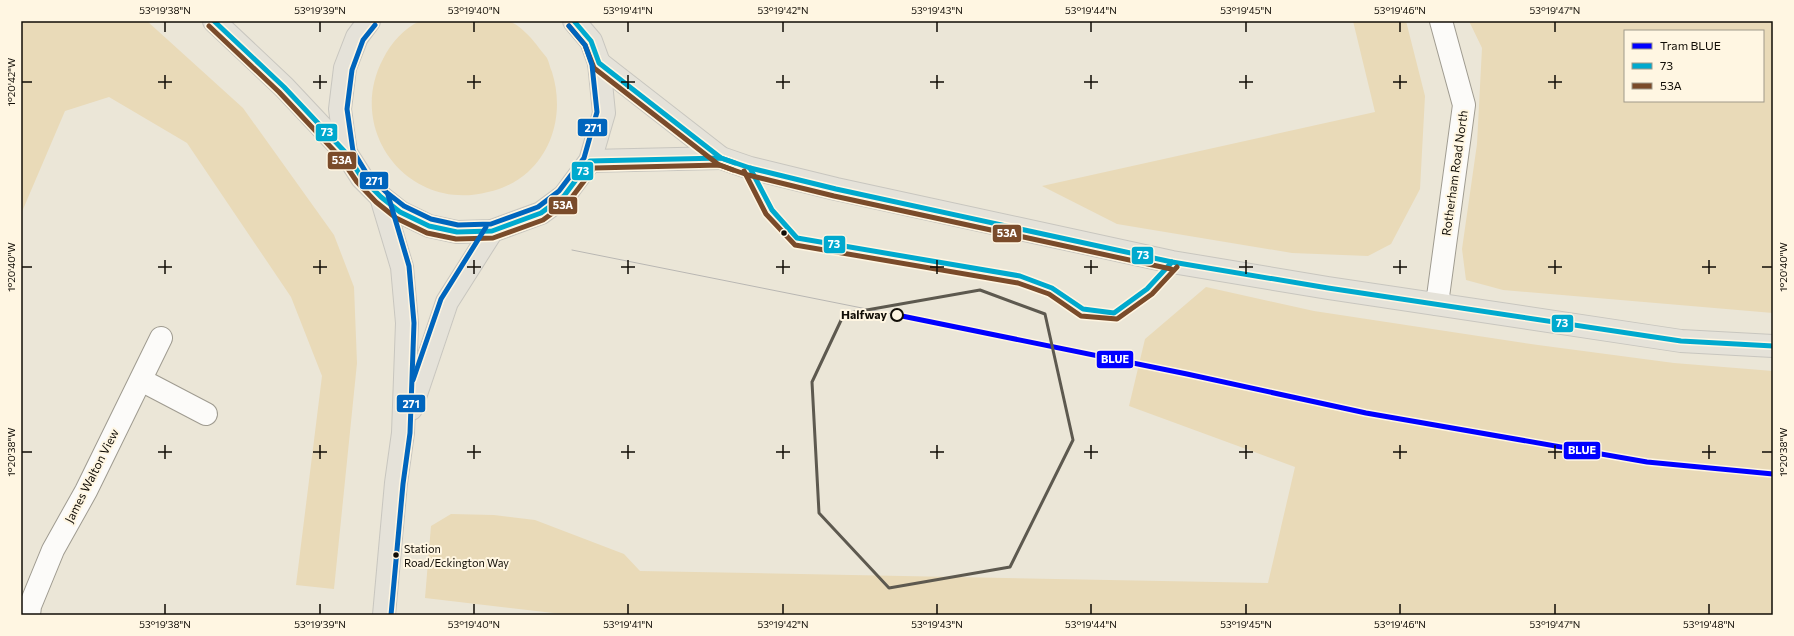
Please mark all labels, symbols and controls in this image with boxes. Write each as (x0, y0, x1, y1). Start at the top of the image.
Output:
text: 53°19'38"N (139, 4, 191, 16)
text: 53°19'39"N (294, 4, 346, 16)
text: 53°19'40"N (448, 4, 500, 16)
text: 53°19'41"N (603, 4, 653, 16)
text: 53°19'42"N (757, 4, 809, 16)
text: 53°19'43"N (911, 4, 963, 16)
text: 53°19'44"N (1065, 4, 1117, 16)
text: 53°19'45"N (1220, 4, 1272, 16)
text: 53°19'46"N (1374, 4, 1426, 16)
text: 53°19'47"N (1530, 4, 1580, 16)
legend (1624, 30, 1764, 102)
text: Tram BLUE (1660, 38, 1721, 52)
text: 1°20'42"W (5, 58, 17, 106)
text: 73 (1660, 58, 1673, 72)
text: 53A (1660, 78, 1682, 92)
street label: Rotherham Road North (1438, 109, 1470, 237)
line badge: 271 (577, 118, 608, 137)
text: 271 (584, 121, 602, 134)
line badge: 73 (315, 123, 338, 142)
text: 73 (321, 125, 333, 138)
line badge: 53A (327, 151, 357, 170)
text: 53A (332, 153, 352, 166)
line badge: 73 (571, 161, 594, 181)
text: 73 (577, 164, 589, 177)
line badge: 271 (359, 171, 389, 190)
text: 271 (365, 174, 383, 187)
line badge: 53A (548, 196, 578, 215)
text: 53A (553, 198, 573, 211)
line badge: 53A (992, 224, 1022, 243)
text: 53A (997, 226, 1017, 239)
unlabelled marker (779, 228, 789, 238)
line badge: 73 (823, 235, 846, 254)
text: 73 (828, 237, 840, 250)
text: 1°20'40"W (5, 242, 17, 292)
text: 1°20'40"W (1777, 242, 1789, 292)
line badge: 73 (1131, 246, 1154, 265)
text: 73 (1137, 248, 1149, 261)
place label: Halfway (841, 307, 887, 321)
marker: Halfway (890, 308, 904, 322)
line badge: 73 (1551, 314, 1574, 333)
text: 73 (1556, 316, 1568, 329)
line badge: BLUE (1096, 350, 1134, 369)
text: BLUE (1101, 352, 1130, 365)
line badge: 271 (396, 394, 426, 413)
text: 271 (402, 397, 420, 410)
street label: James Walton View (61, 426, 122, 525)
text: 1°20'38"W (5, 428, 17, 476)
text: 1°20'38"W (1777, 428, 1789, 476)
line badge: BLUE (1563, 441, 1601, 460)
text: BLUE (1568, 443, 1597, 456)
place label: Station Road/Eckington Way (404, 542, 509, 569)
marker: Station Road/Eckington Way (391, 550, 401, 560)
text: 53°19'38"N (139, 618, 191, 630)
text: 53°19'39"N (294, 618, 346, 630)
text: 53°19'40"N (448, 618, 500, 630)
text: 53°19'41"N (603, 618, 653, 630)
text: 53°19'42"N (757, 618, 809, 630)
text: 53°19'43"N (911, 618, 963, 630)
text: 53°19'44"N (1065, 618, 1117, 630)
text: 53°19'45"N (1220, 618, 1272, 630)
text: 53°19'46"N (1374, 618, 1426, 630)
text: 53°19'47"N (1530, 618, 1580, 630)
text: 53°19'48"N (1683, 618, 1735, 630)

